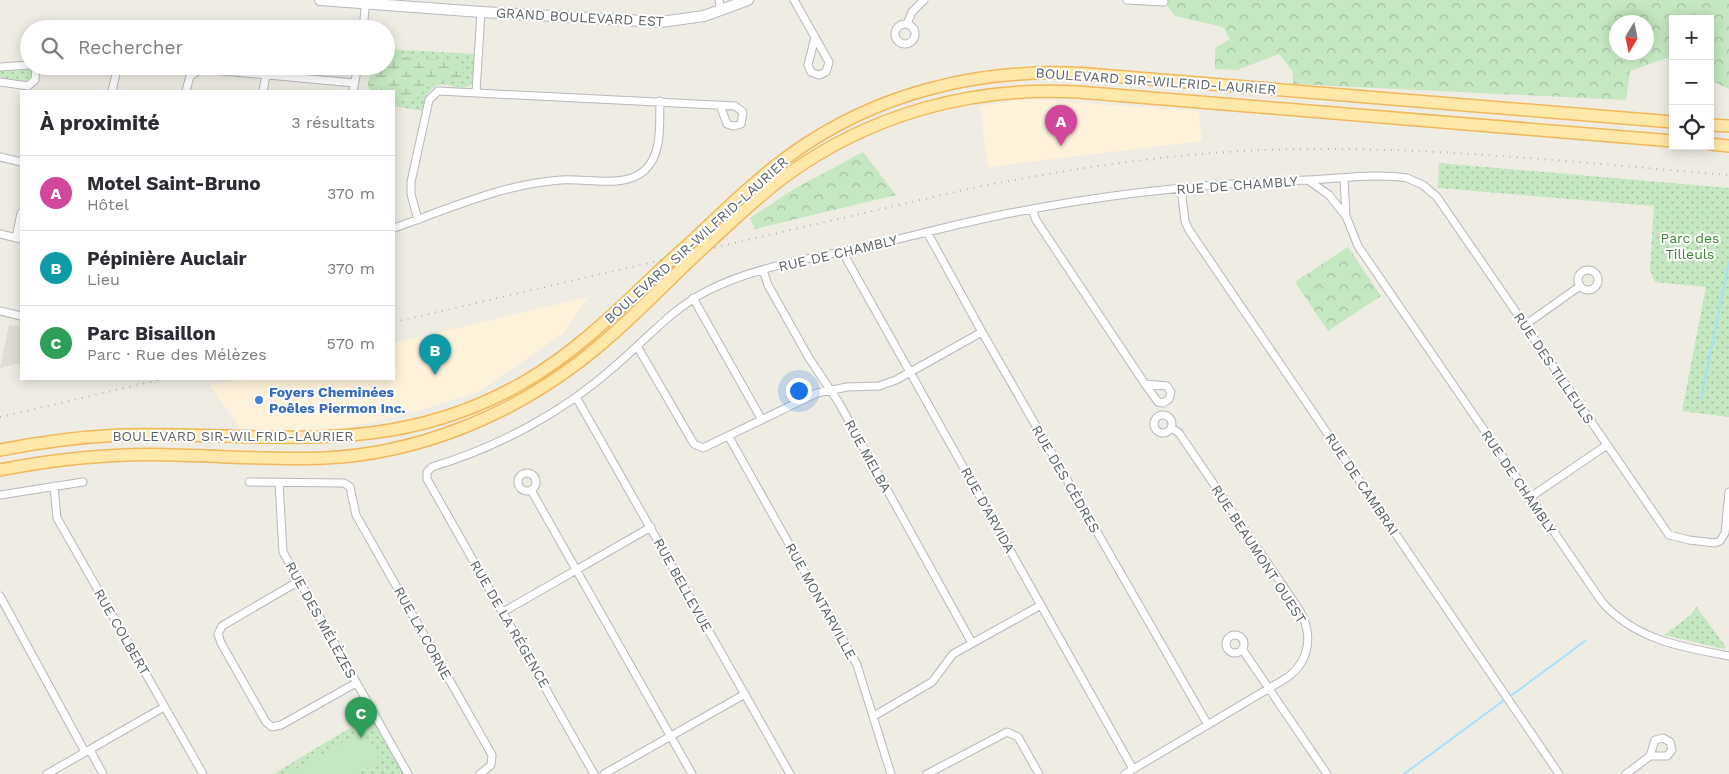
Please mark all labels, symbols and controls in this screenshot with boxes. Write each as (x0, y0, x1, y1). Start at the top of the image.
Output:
street label: GRAND BOULEVARD EST (496, 5, 665, 29)
north arrow (1609, 15, 1654, 60)
map controls (1669, 15, 1714, 150)
button: + (1669, 15, 1714, 60)
search box (20, 20, 395, 75)
icon: search (38, 34, 66, 62)
text: Rechercher (78, 36, 183, 59)
button: − (1669, 60, 1714, 105)
street label: BOULEVARD SIR-WILFRID-LAURIER (1035, 65, 1277, 97)
pin: A (1045, 105, 1077, 146)
button: locate (1669, 105, 1714, 150)
text: À proximité (40, 110, 160, 135)
text: 3 résultats (291, 113, 375, 132)
street label: BOULEVARD SIR-WILFRID-LAURIER (601, 153, 791, 327)
text: Motel Saint-Bruno (87, 172, 261, 195)
street label: RUE DE CHAMBLY (1176, 173, 1298, 197)
text: A (51, 184, 61, 203)
text: 370 m (327, 184, 375, 203)
text: Hôtel (87, 195, 129, 214)
park label: Parc des Tilleuls (1661, 230, 1719, 262)
street label: RUE DE CHAMBLY (777, 232, 899, 274)
text: Pépinière Auclair (87, 247, 247, 270)
text: B (51, 259, 61, 278)
text: 370 m (327, 259, 375, 278)
text: Lieu (87, 270, 120, 289)
street label: RUE DES TILLEULS (1511, 309, 1597, 427)
text: Parc Bisaillon (87, 322, 216, 345)
text: C (51, 334, 61, 353)
text: 570 m (326, 334, 375, 353)
pin: B (419, 334, 451, 375)
text: Parc · Rue des Mélèzes (87, 345, 267, 364)
your location (786, 378, 812, 404)
place label: Foyers Cheminées Poêles Piermon Inc. (269, 384, 406, 416)
marker: Foyers Cheminées Poêles Piermon Inc. (253, 394, 265, 406)
street label: RUE MELBA (842, 417, 894, 495)
street label: RUE DES CÈDRES (1029, 422, 1103, 536)
street label: RUE DE CHAMBLY (1478, 427, 1560, 537)
street label: BOULEVARD SIR-WILFRID-LAURIER (112, 428, 354, 444)
street label: RUE DE CAMBRAI (1322, 430, 1402, 538)
street label: RUE D'ARVIDA (958, 464, 1018, 556)
street label: RUE BEAUMONT OUEST (1208, 482, 1310, 627)
street label: RUE BELLEVUE (651, 535, 715, 635)
street label: RUE MONTARVILLE (782, 540, 860, 662)
street label: RUE DE LA RÉGENCE (467, 557, 553, 691)
street label: RUE DES MÉLÈZES (282, 559, 360, 681)
street label: RUE LA CORNE (391, 584, 455, 682)
street label: RUE COLBERT (91, 586, 153, 678)
pin: C (345, 697, 377, 738)

